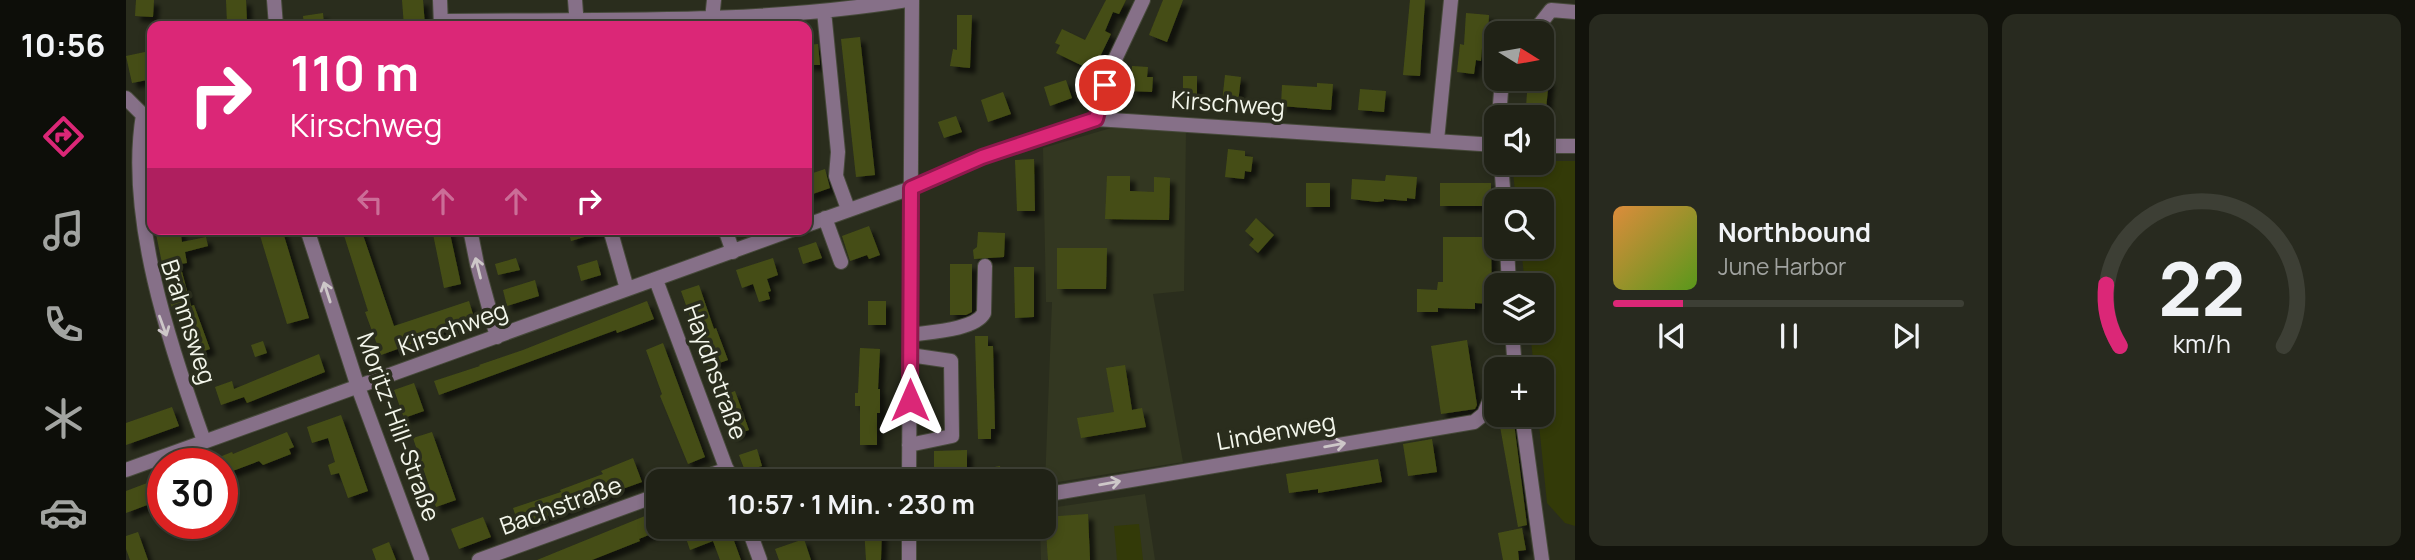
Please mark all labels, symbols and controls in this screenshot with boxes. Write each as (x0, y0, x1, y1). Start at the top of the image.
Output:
north arrow (1484, 21, 1554, 91)
map controls (1484, 21, 1554, 427)
text: 10:56 (21, 23, 105, 67)
text: 110 m (290, 39, 419, 106)
icon: right (175, 49, 266, 140)
pin (1075, 55, 1135, 115)
icon: arrive (1086, 66, 1124, 104)
street label: Kirschweg (1170, 82, 1286, 123)
text: Kirschweg (290, 103, 442, 147)
button: sound (1484, 105, 1554, 175)
icon: directions (39, 112, 88, 161)
icon: left (351, 182, 389, 220)
icon: ahead (424, 182, 462, 220)
icon: ahead (497, 182, 535, 220)
icon: right (570, 182, 608, 220)
button: search (1484, 189, 1554, 259)
icon: music (39, 206, 88, 255)
text: Northbound (1718, 214, 1871, 250)
text: 22 (2158, 238, 2245, 338)
text: June Harbor (1718, 250, 1846, 282)
street label: Brahmsweg (154, 255, 225, 388)
one-way arrow (471, 258, 484, 280)
button: layers (1484, 273, 1554, 343)
one-way arrow (320, 282, 332, 304)
street label: Kirschweg (393, 293, 512, 363)
street label: Haydnstraße (677, 299, 756, 444)
icon: phone (39, 300, 88, 349)
one-way arrow (158, 314, 170, 336)
icon: previous (1653, 317, 1691, 355)
icon: pause (1770, 317, 1808, 355)
icon: next (1887, 317, 1925, 355)
text: km/h (2172, 326, 2231, 361)
street label: Moritz-Hill-Straße (350, 328, 449, 525)
button: + (1484, 357, 1554, 427)
position arrow (873, 363, 947, 437)
icon: climate (39, 394, 88, 443)
street label: Lindenweg (1214, 404, 1338, 457)
one-way arrow (1323, 438, 1346, 451)
speed limit sign: 30 (147, 448, 238, 539)
street label: Bachstraße (495, 467, 626, 542)
one-way arrow (1098, 476, 1121, 489)
text: 10:57 · 1 Min. · 230 m (727, 486, 975, 522)
icon: car (39, 488, 88, 537)

